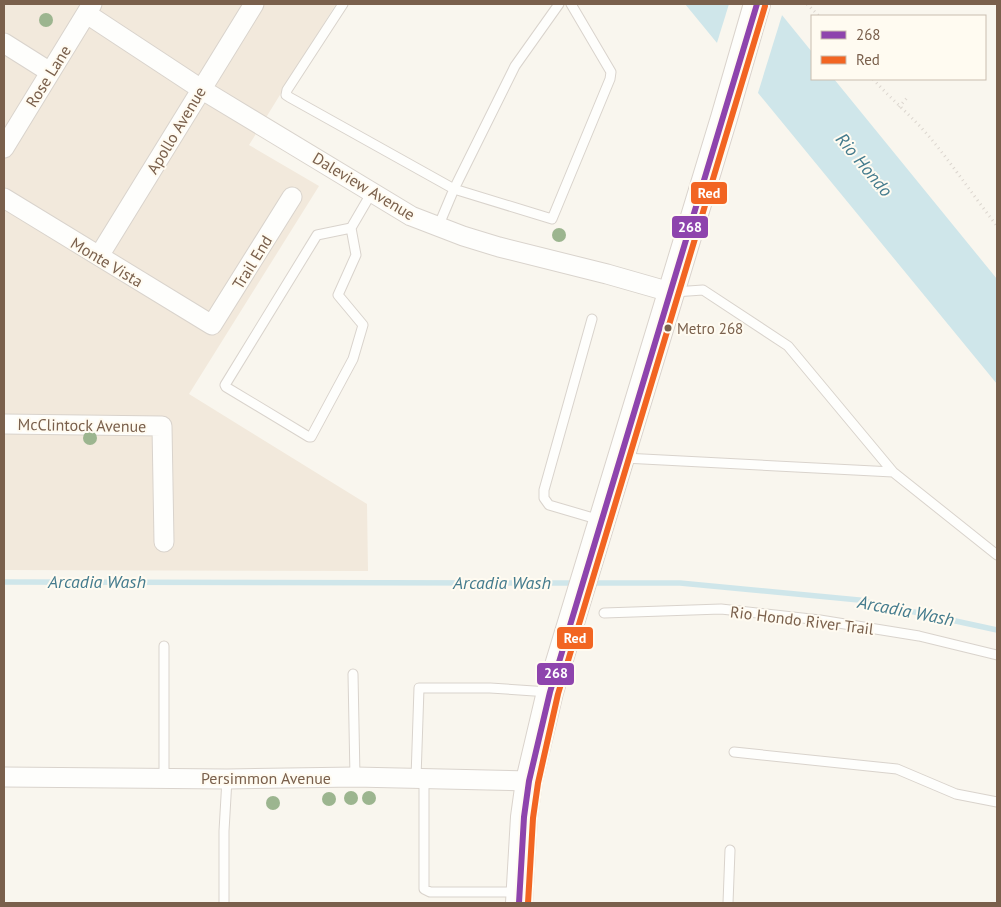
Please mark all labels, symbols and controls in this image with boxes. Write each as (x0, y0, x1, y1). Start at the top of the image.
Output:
legend (811, 15, 986, 80)
text: 268 (856, 25, 881, 44)
street label: Rose Lane (21, 41, 75, 111)
text: Red (856, 50, 880, 69)
street label: Apollo Avenue (142, 83, 210, 177)
water label: Rio Hondo (831, 128, 898, 201)
street label: Daleview Avenue (309, 148, 419, 224)
line badge: Red (690, 181, 728, 205)
text: Red (698, 184, 720, 202)
line badge: 268 (671, 215, 709, 239)
text: 268 (678, 218, 702, 236)
street label: Trail End (228, 231, 276, 293)
street label: Monte Vista (67, 233, 147, 291)
place label: Metro 268 (677, 319, 743, 338)
marker: Metro 268 (663, 323, 673, 333)
street label: McClintock Avenue (17, 414, 147, 436)
water label: Arcadia Wash (47, 570, 146, 593)
water label: Arcadia Wash (452, 571, 551, 594)
water label: Arcadia Wash (855, 590, 956, 631)
street label: Rio Hondo River Trail (729, 601, 875, 639)
line badge: Red (556, 626, 594, 650)
text: Red (564, 629, 586, 647)
line badge: 268 (536, 662, 575, 686)
text: 268 (544, 664, 568, 682)
street label: Persimmon Avenue (201, 768, 331, 788)

